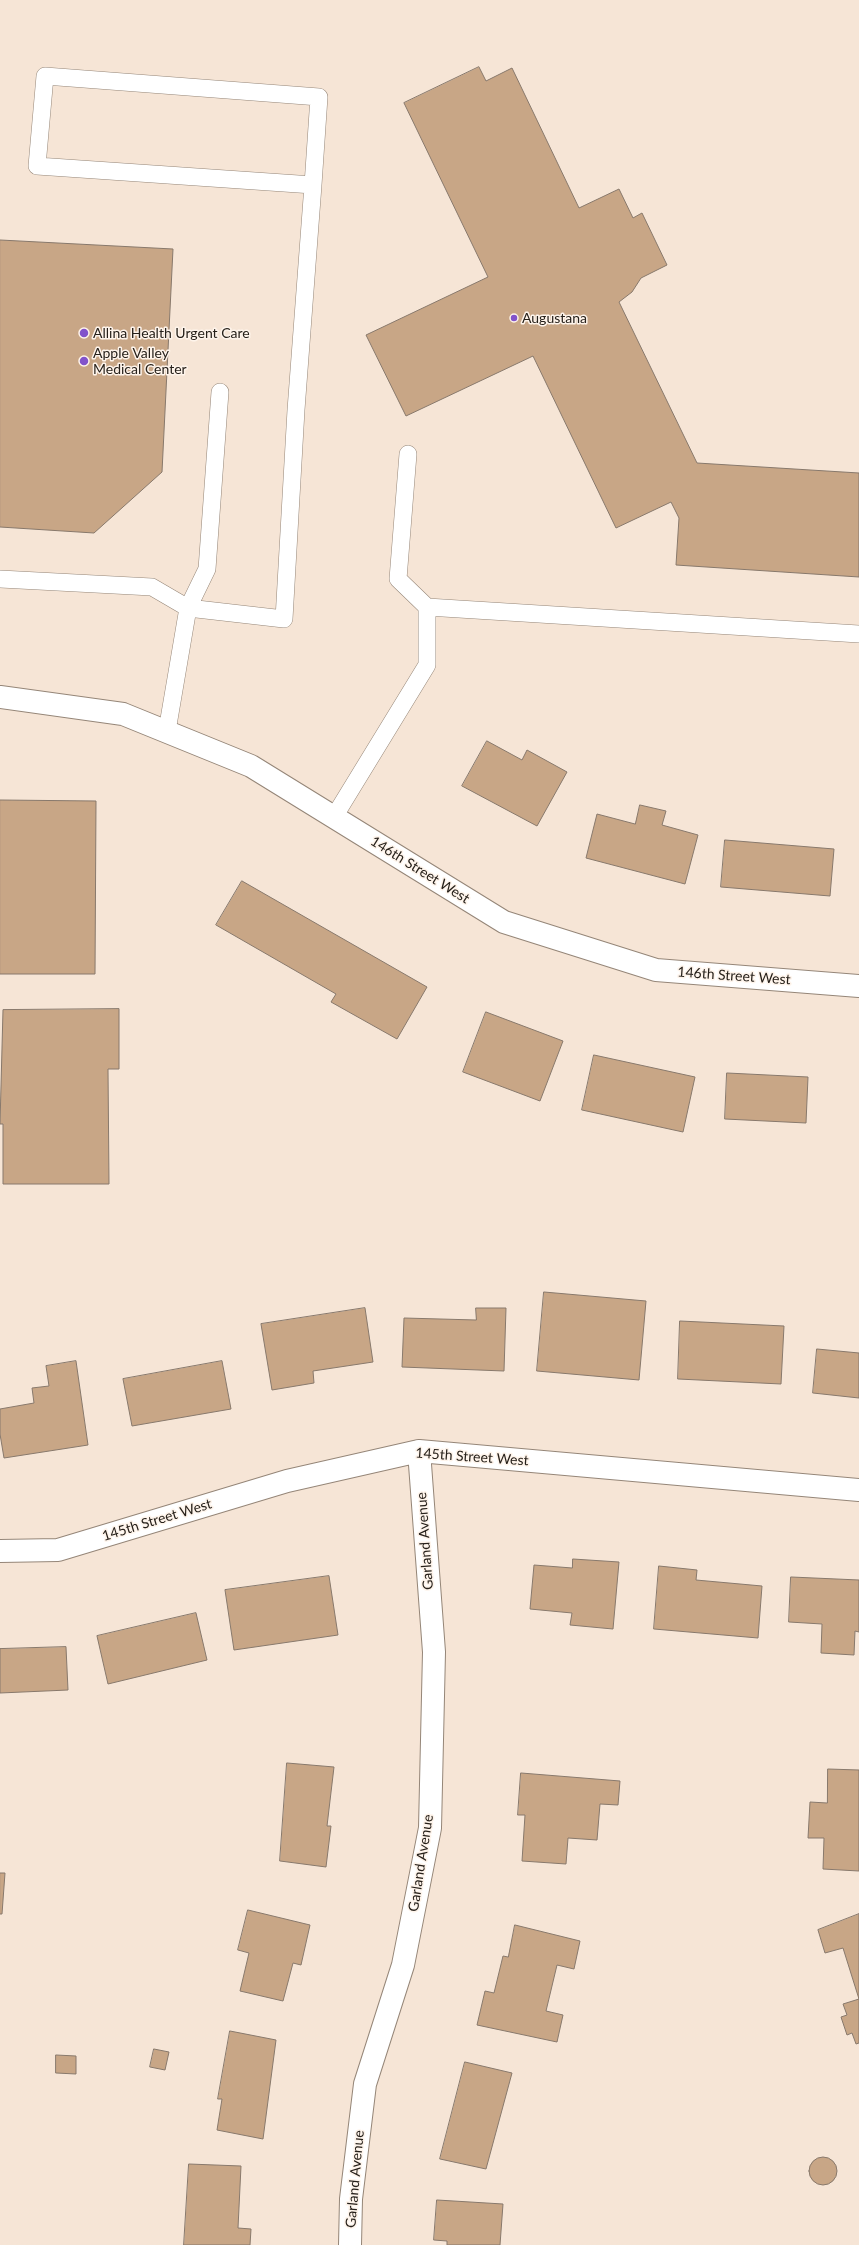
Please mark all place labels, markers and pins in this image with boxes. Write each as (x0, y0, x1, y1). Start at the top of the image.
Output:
place label: Augustana (522, 310, 587, 326)
marker: Augustana (509, 313, 519, 323)
place label: Allina Health Urgent Care (93, 325, 250, 341)
marker: Allina Health Urgent Care (78, 327, 90, 339)
place label: Apple Valley Medical Center (93, 345, 187, 378)
marker: Apple Valley Medical Center (78, 355, 90, 367)

